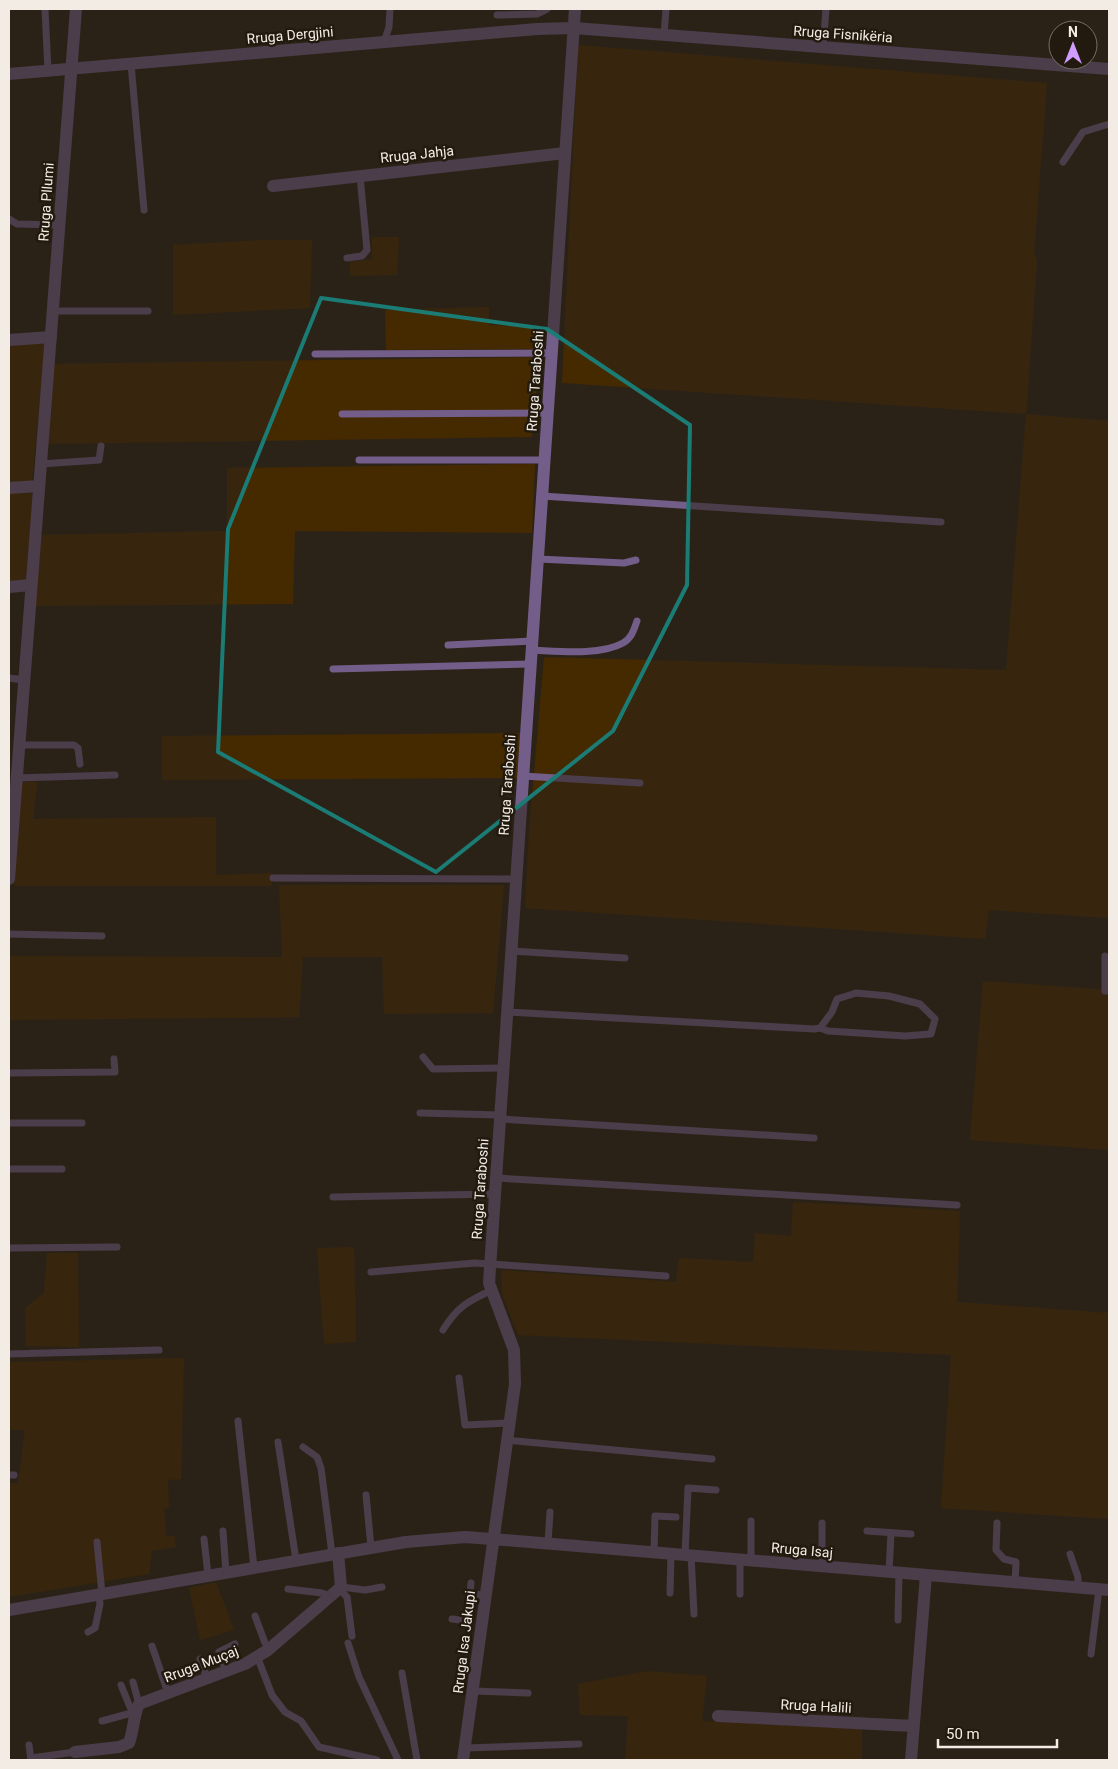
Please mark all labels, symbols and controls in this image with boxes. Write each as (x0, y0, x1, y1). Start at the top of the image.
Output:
north arrow (1048, 20, 1098, 70)
street label: Rruga Dergjini (246, 23, 334, 47)
street label: Rruga Fisnikëria (793, 23, 893, 45)
text: N (1068, 24, 1078, 40)
street label: Rruga Jahja (379, 142, 455, 166)
street label: Rruga Pllumi (35, 162, 57, 242)
street label: Rruga Taraboshi (523, 330, 547, 432)
street label: Rruga Taraboshi (495, 734, 519, 836)
street label: Rruga Taraboshi (468, 1138, 492, 1240)
street label: Rruga Isaj (770, 1539, 834, 1561)
street label: Rruga Isa Jakupi (450, 1590, 478, 1694)
street label: Rruga Muçaj (162, 1643, 240, 1685)
street label: Rruga Halili (780, 1696, 852, 1716)
scale bar (938, 1716, 1057, 1748)
text: 50 m (946, 1725, 980, 1743)

